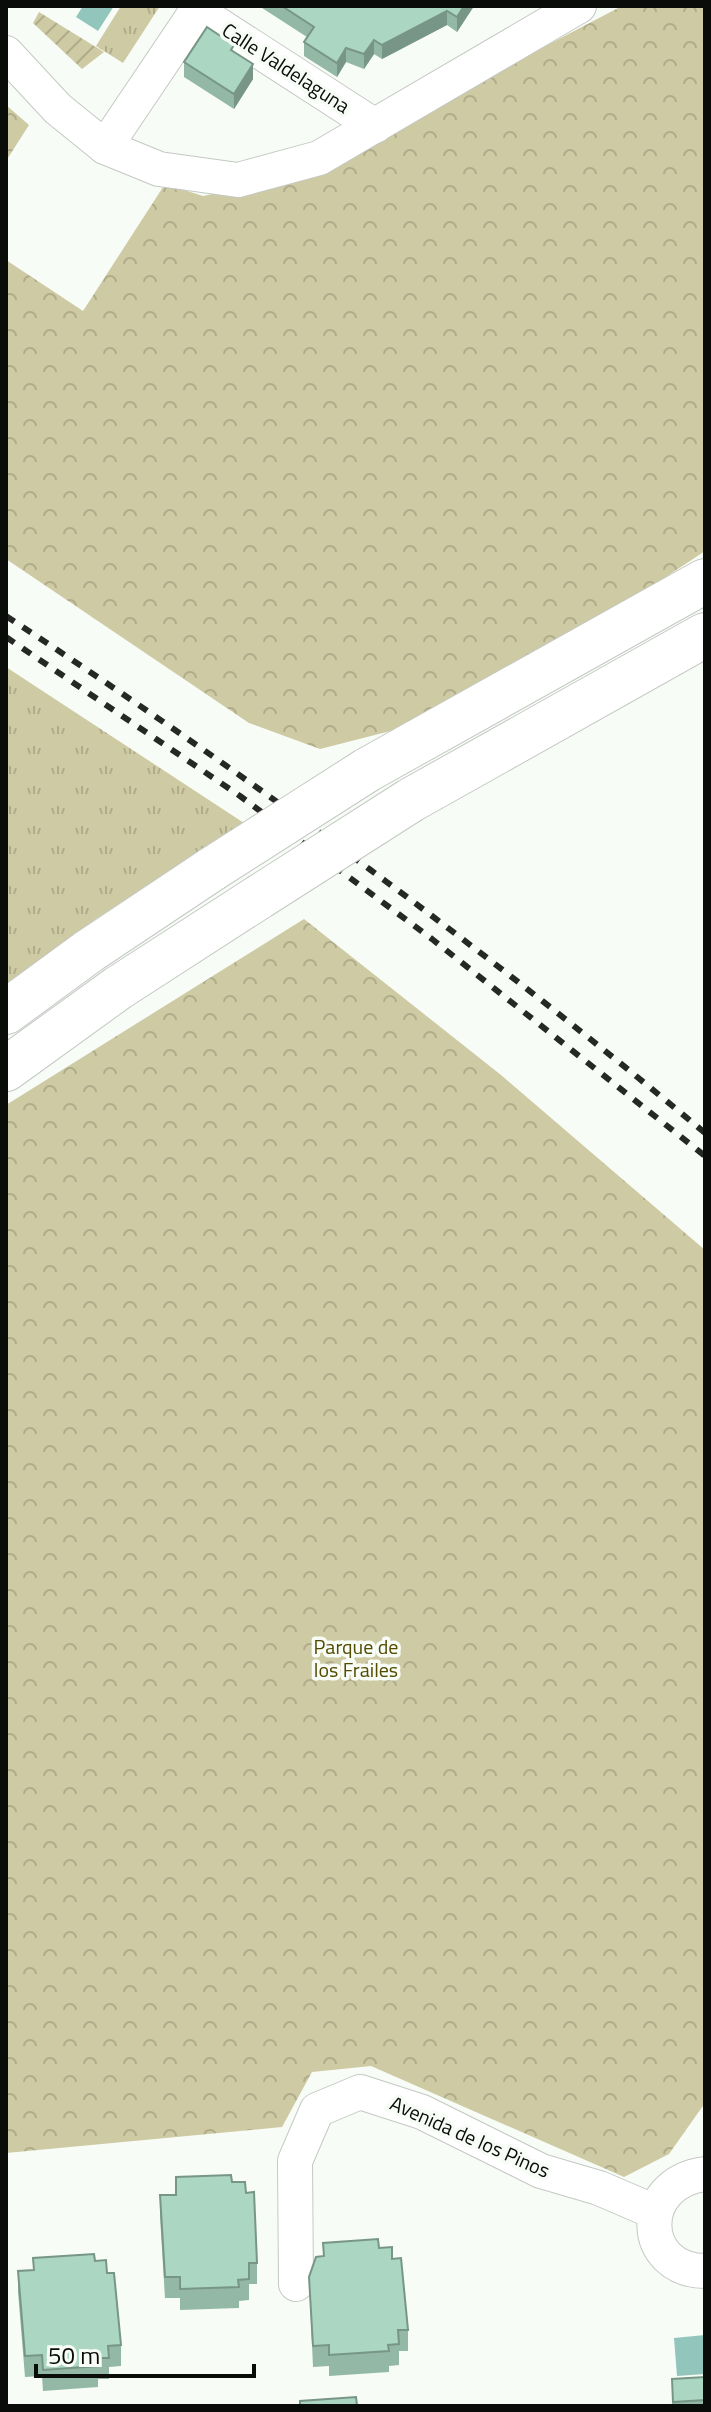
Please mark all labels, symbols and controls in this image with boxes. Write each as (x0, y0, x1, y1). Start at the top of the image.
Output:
street label: Calle Valdelaguna (216, 14, 357, 121)
park label: Parque de los Frailes (314, 1631, 398, 1685)
street label: Avenida de los Pinos (385, 2087, 555, 2186)
scale bar (36, 2328, 254, 2378)
text: 50 m (48, 2337, 100, 2373)

